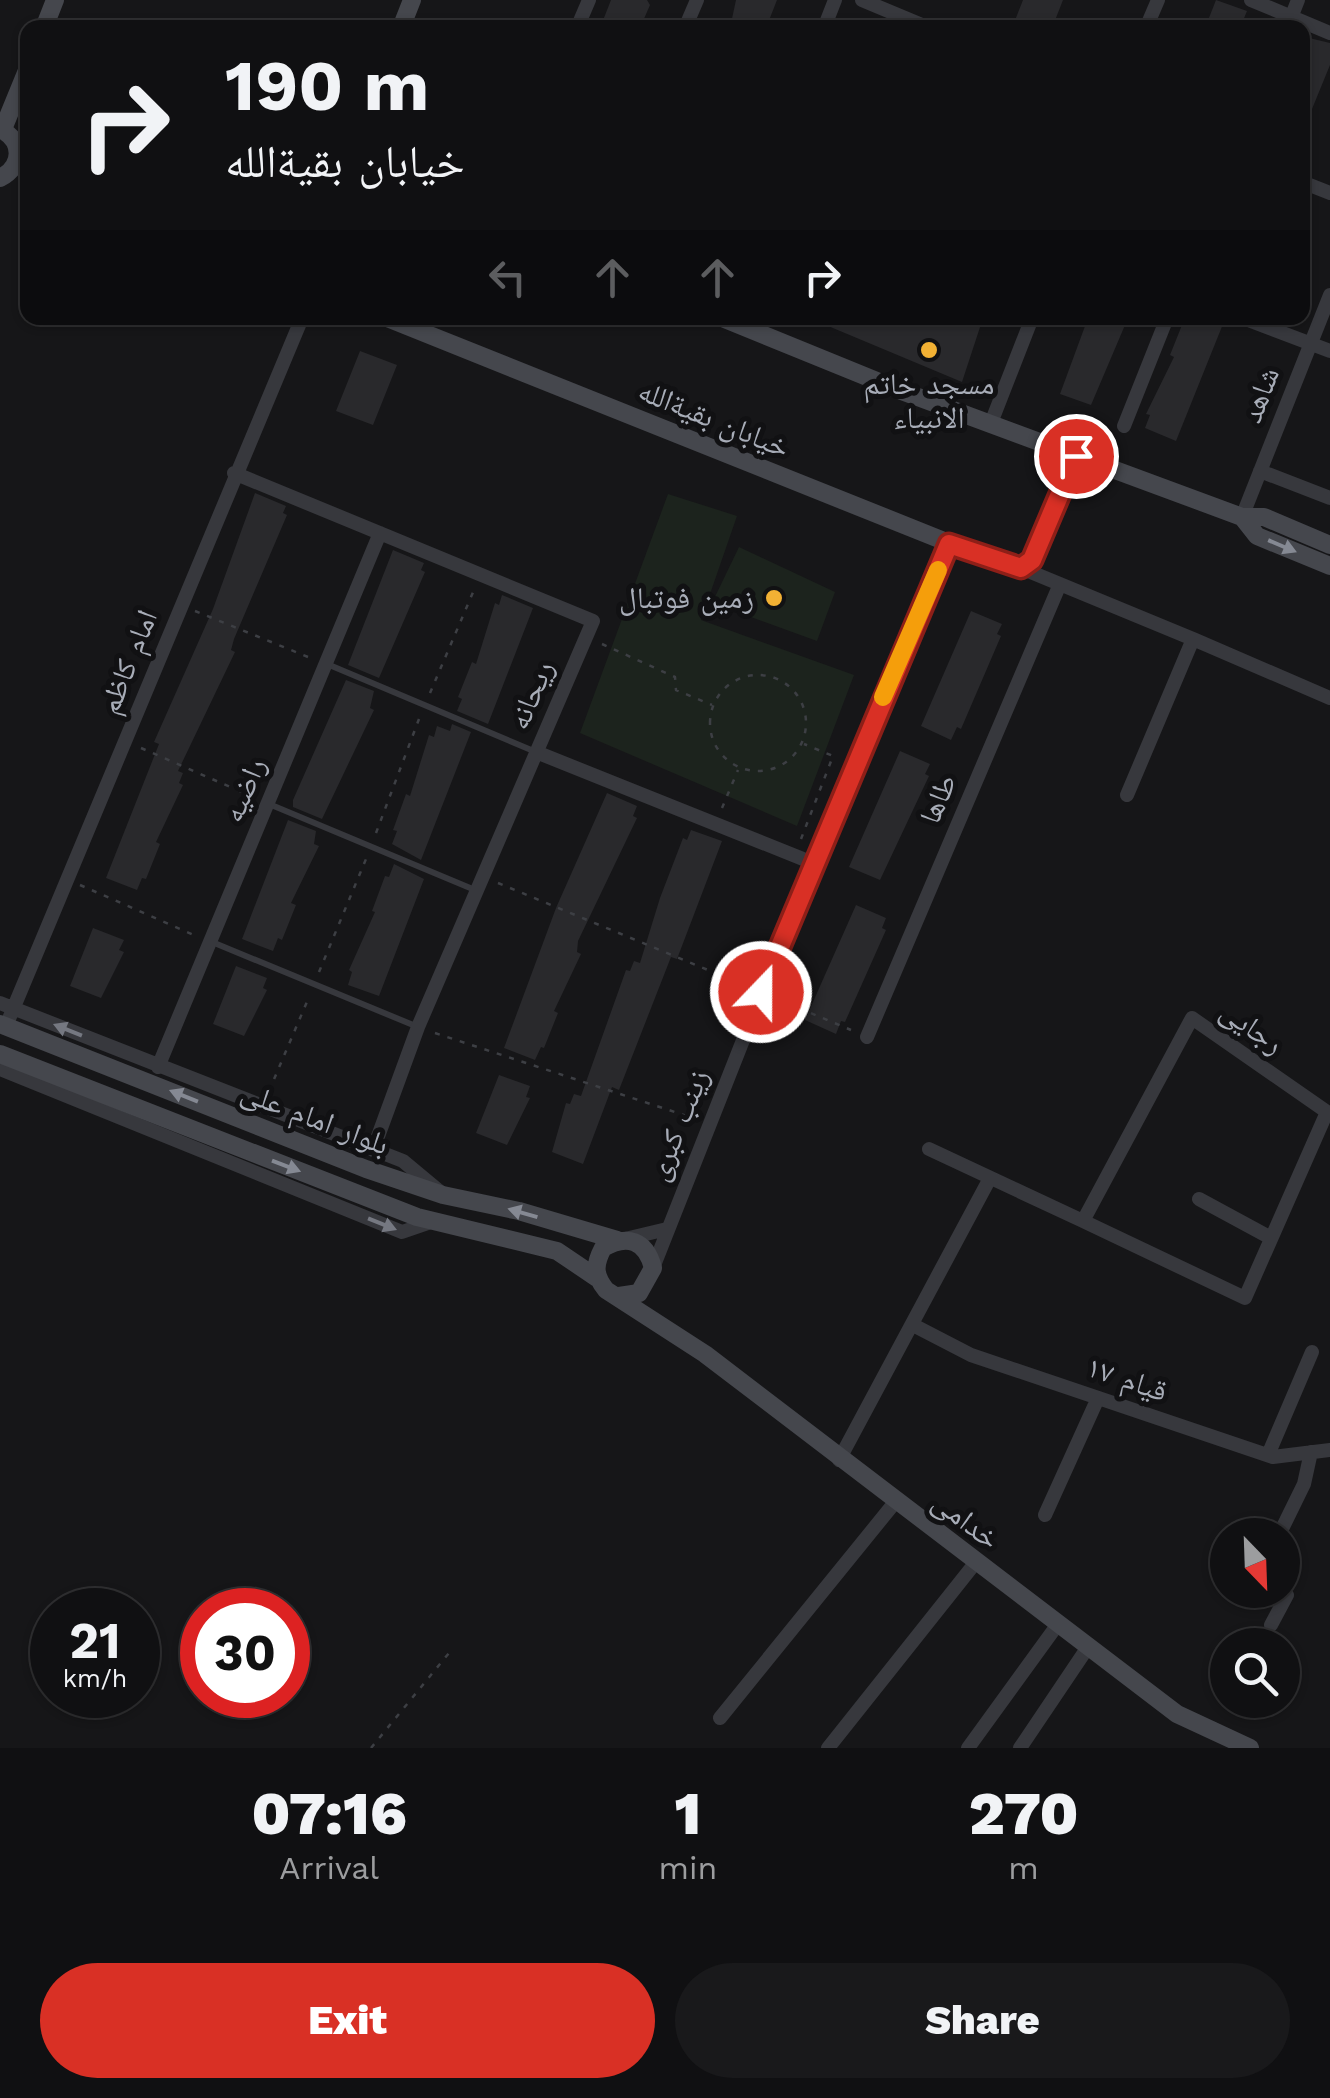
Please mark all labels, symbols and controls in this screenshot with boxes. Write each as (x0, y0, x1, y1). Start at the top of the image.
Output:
text: 190 m (225, 45, 429, 127)
icon: right (60, 60, 190, 190)
text: خیابان بقیةالله (225, 135, 465, 188)
icon: left (480, 250, 535, 305)
icon: ahead (585, 250, 640, 305)
icon: ahead (690, 250, 745, 305)
icon: right (795, 250, 850, 305)
marker: مسجد خاتم الانبیاء (918, 339, 940, 361)
street label: شاهد (1233, 362, 1286, 428)
place label: مسجد خاتم الانبیاء (864, 366, 994, 435)
street label: خیابان بقیةالله (633, 372, 795, 466)
pin (1034, 414, 1119, 499)
icon: arrive (1049, 429, 1104, 484)
one-way arrow (1267, 539, 1297, 555)
place label: زمین فوتبال (619, 580, 754, 616)
marker: زمین فوتبال (763, 587, 785, 609)
street label: امام کاظم (91, 605, 167, 720)
street label: ریحانه (501, 655, 561, 734)
street label: راضیه (214, 752, 273, 827)
street label: طاها (912, 769, 963, 829)
position arrow (709, 940, 813, 1044)
street label: رجایی (1213, 992, 1291, 1062)
one-way arrow (52, 1022, 82, 1038)
street label: زینب کبری (639, 1064, 717, 1186)
street label: بلوار امام علی (236, 1073, 394, 1164)
one-way arrow (168, 1087, 198, 1103)
one-way arrow (272, 1158, 302, 1174)
one-way arrow (507, 1205, 538, 1220)
one-way arrow (368, 1217, 398, 1233)
street label: قیام ۱۷ (1082, 1348, 1172, 1410)
street label: خدامی (925, 1483, 1007, 1557)
north arrow (1210, 1518, 1300, 1608)
map controls (1210, 1518, 1300, 1718)
speed limit sign: 30 (180, 1588, 310, 1718)
text: 21 (69, 1611, 121, 1670)
button: search (1210, 1628, 1300, 1718)
text: km/h (63, 1664, 127, 1693)
text: 07:16 (251, 1778, 407, 1849)
text: 1 (674, 1778, 701, 1849)
text: 270 (969, 1778, 1079, 1849)
text: Arrival (279, 1849, 379, 1887)
text: min (658, 1849, 717, 1887)
text: m (1008, 1849, 1039, 1887)
button: Exit (40, 1963, 655, 2078)
button: Share (675, 1963, 1290, 2078)

